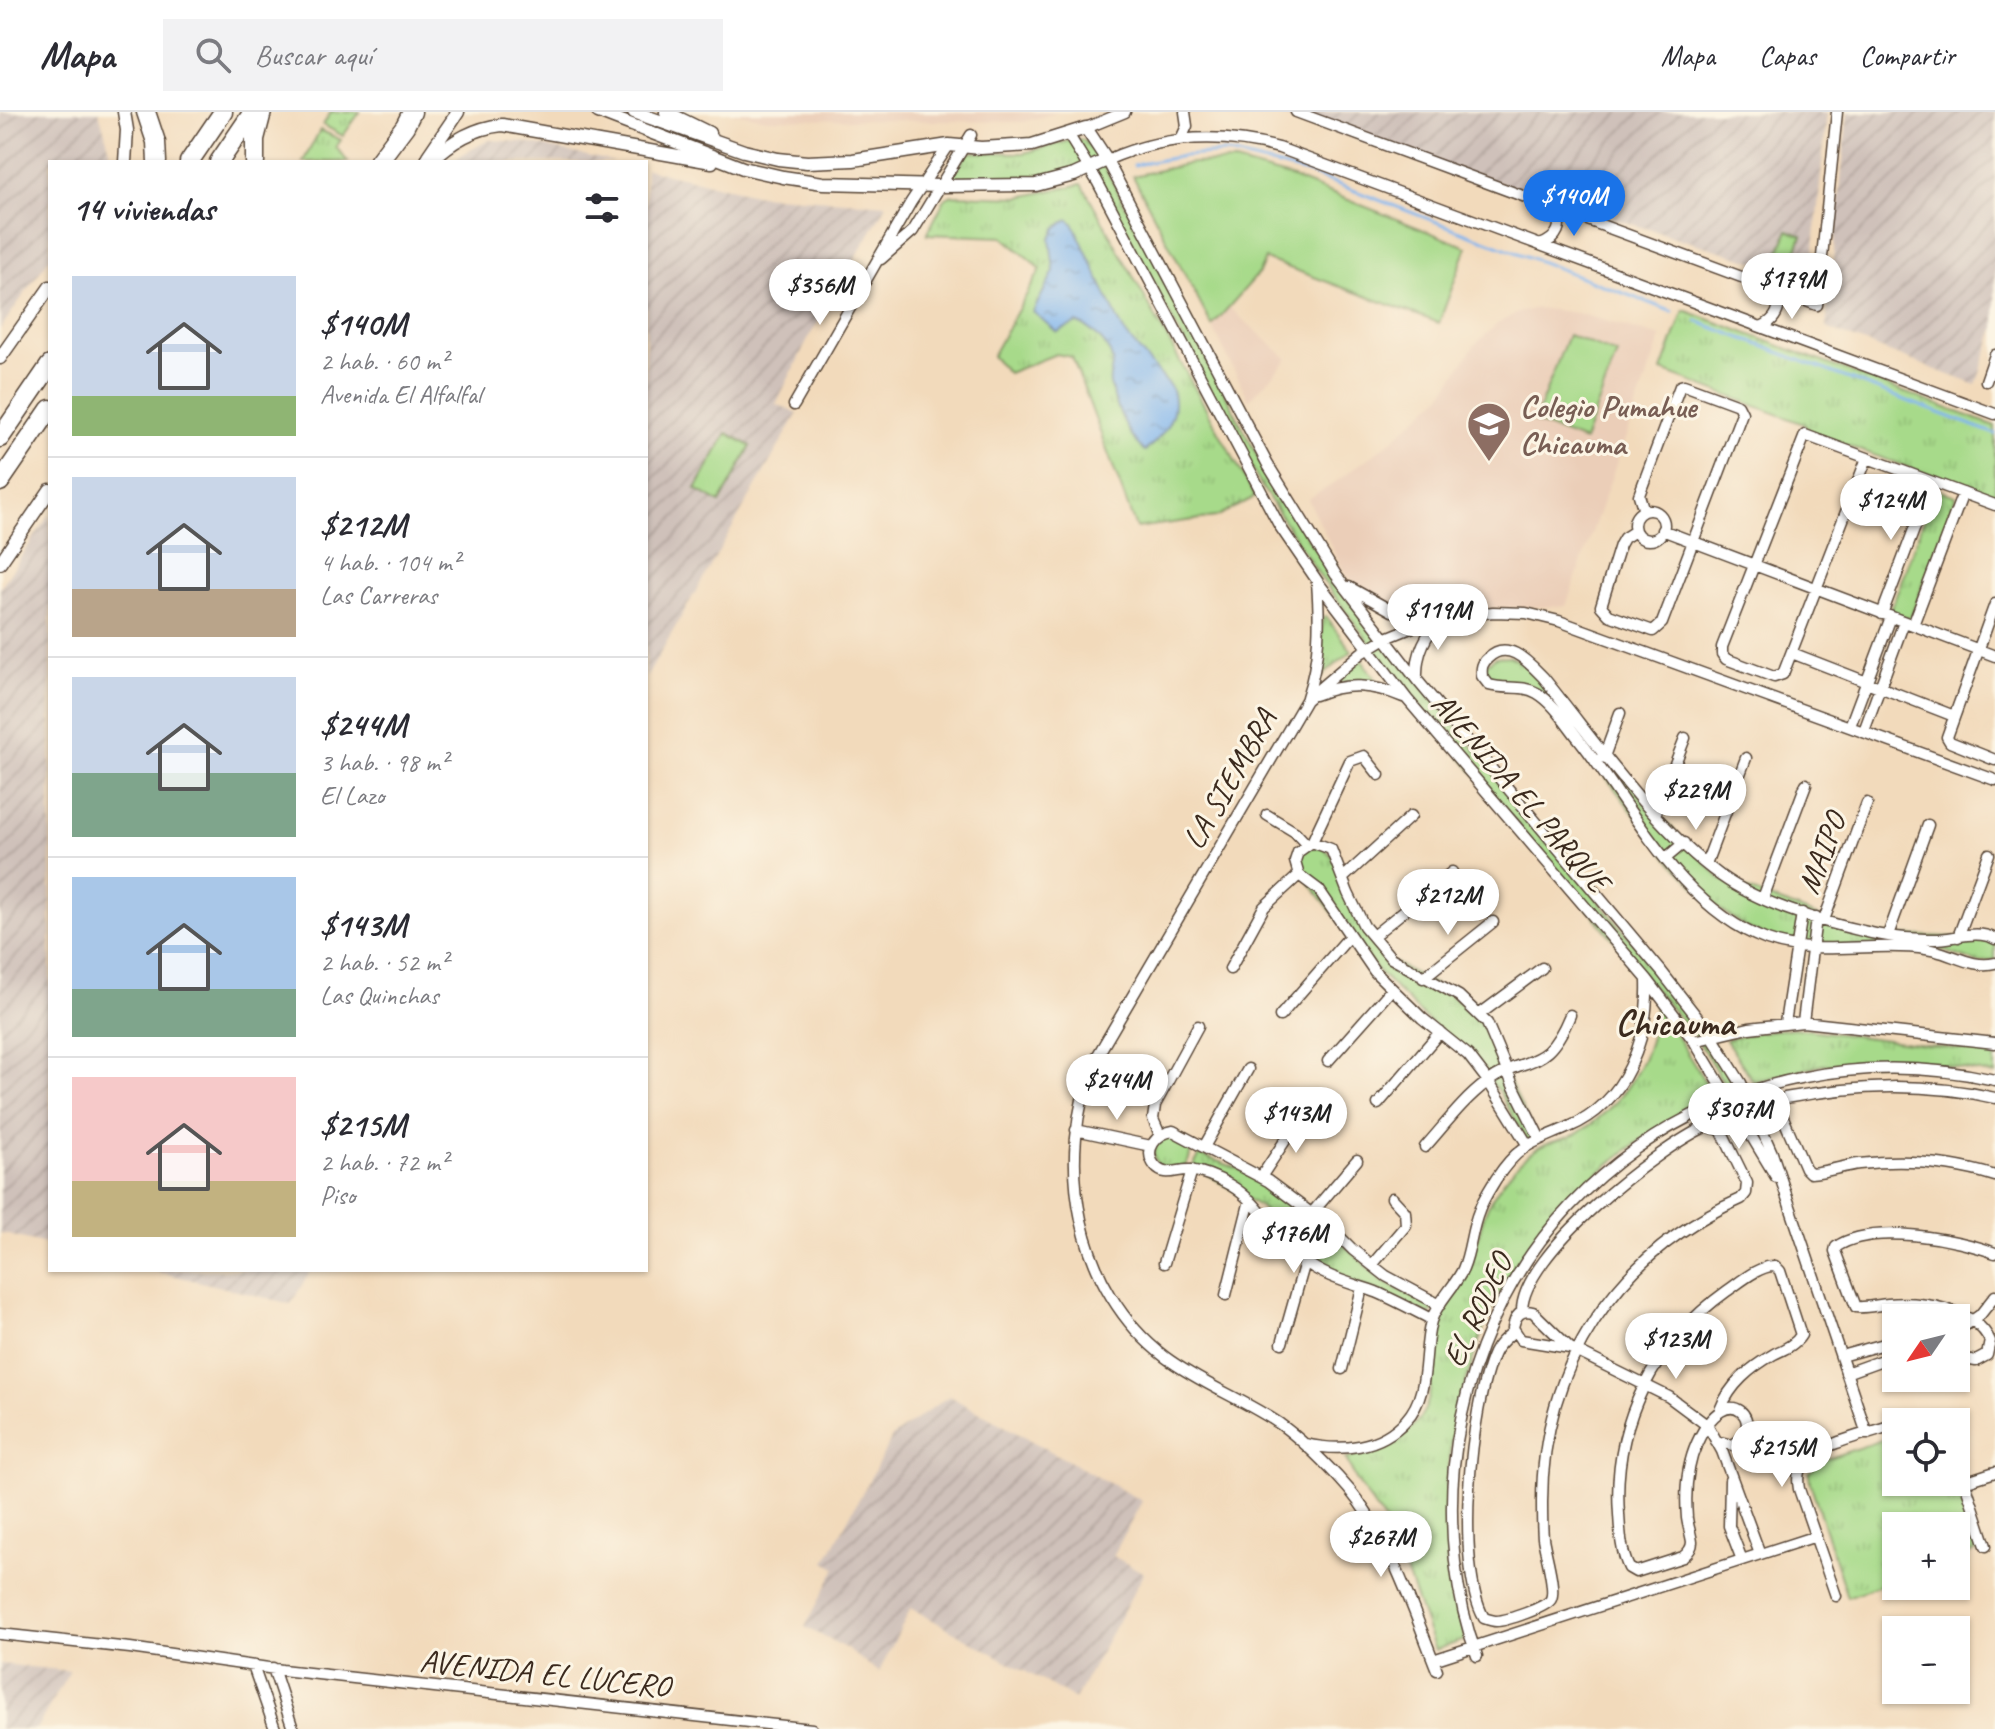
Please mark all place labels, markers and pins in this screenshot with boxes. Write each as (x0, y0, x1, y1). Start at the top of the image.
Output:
pin: $140M (1518, 170, 1630, 238)
pin: $179M (1736, 253, 1848, 321)
pin: $356M (764, 259, 876, 327)
place label: Colegio Pumahue Chicauma (1520, 386, 1699, 464)
school or university icon: Colegio Pumahue Chicauma (1465, 400, 1513, 463)
pin: $124M (1835, 474, 1947, 542)
pin: $119M (1382, 584, 1494, 652)
pin: $229M (1640, 764, 1752, 832)
pin: $212M (1392, 869, 1504, 937)
pin: $244M (1061, 1054, 1173, 1122)
pin: $307M (1683, 1083, 1795, 1151)
pin: $143M (1240, 1087, 1352, 1155)
pin: $176M (1238, 1207, 1350, 1275)
pin: $123M (1620, 1313, 1732, 1381)
pin: $215M (1726, 1421, 1838, 1489)
pin: $267M (1325, 1511, 1437, 1579)

